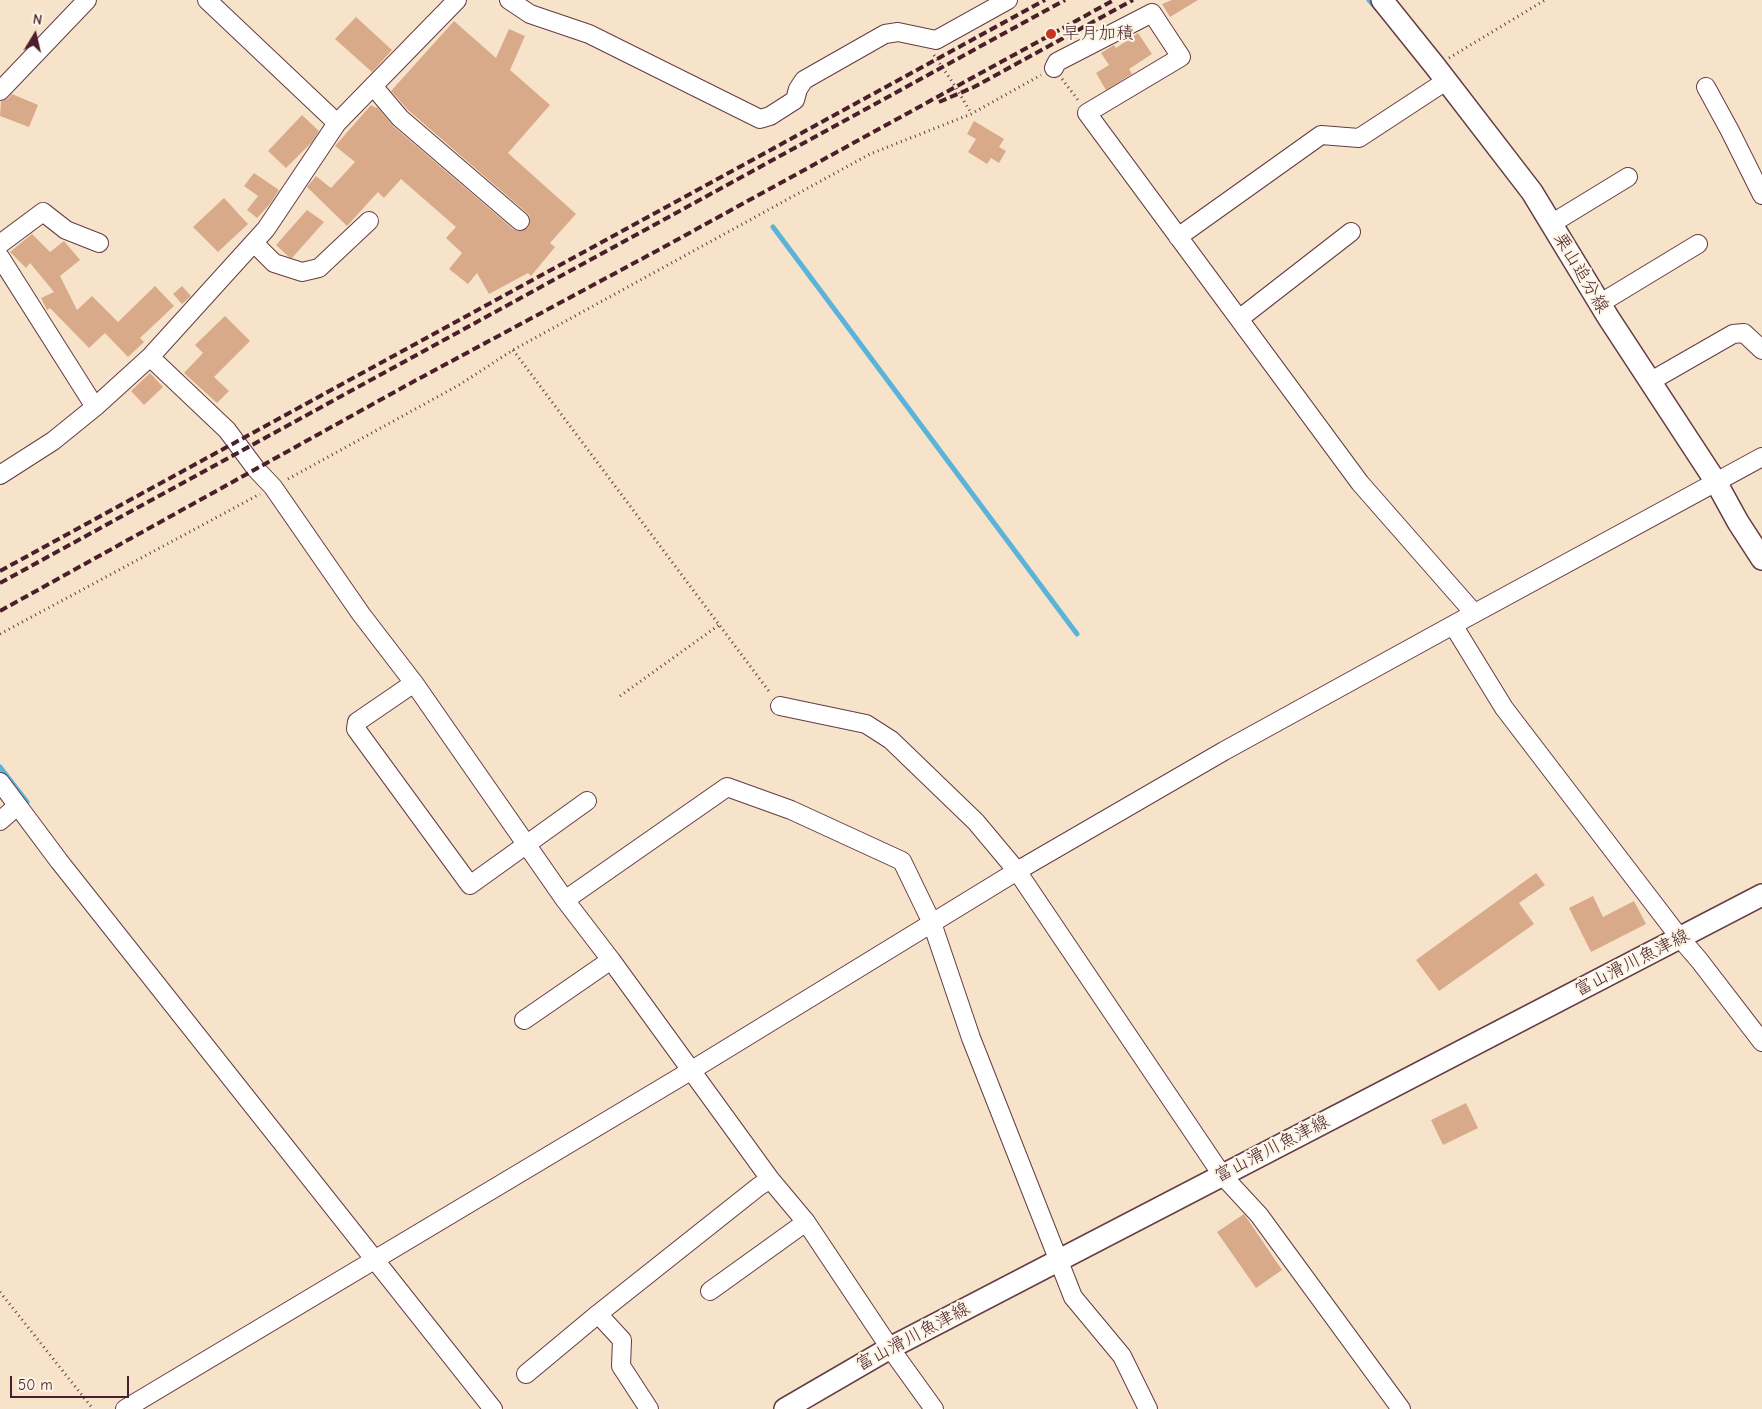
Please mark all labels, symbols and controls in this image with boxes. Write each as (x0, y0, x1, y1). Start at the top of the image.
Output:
north arrow (10, 10, 60, 60)
text: N (32, 11, 43, 29)
place label: 早月加積 (1062, 23, 1134, 45)
marker: 早月加積 (1044, 27, 1058, 41)
street label: 栗山追分線 (1549, 229, 1613, 317)
street label: 富山滑川魚津線 (1571, 925, 1693, 1001)
street label: 富山滑川魚津線 (1211, 1111, 1333, 1187)
street label: 富山滑川魚津線 (852, 1298, 974, 1376)
scale bar (12, 1366, 131, 1398)
text: 50 m (18, 1376, 53, 1394)

